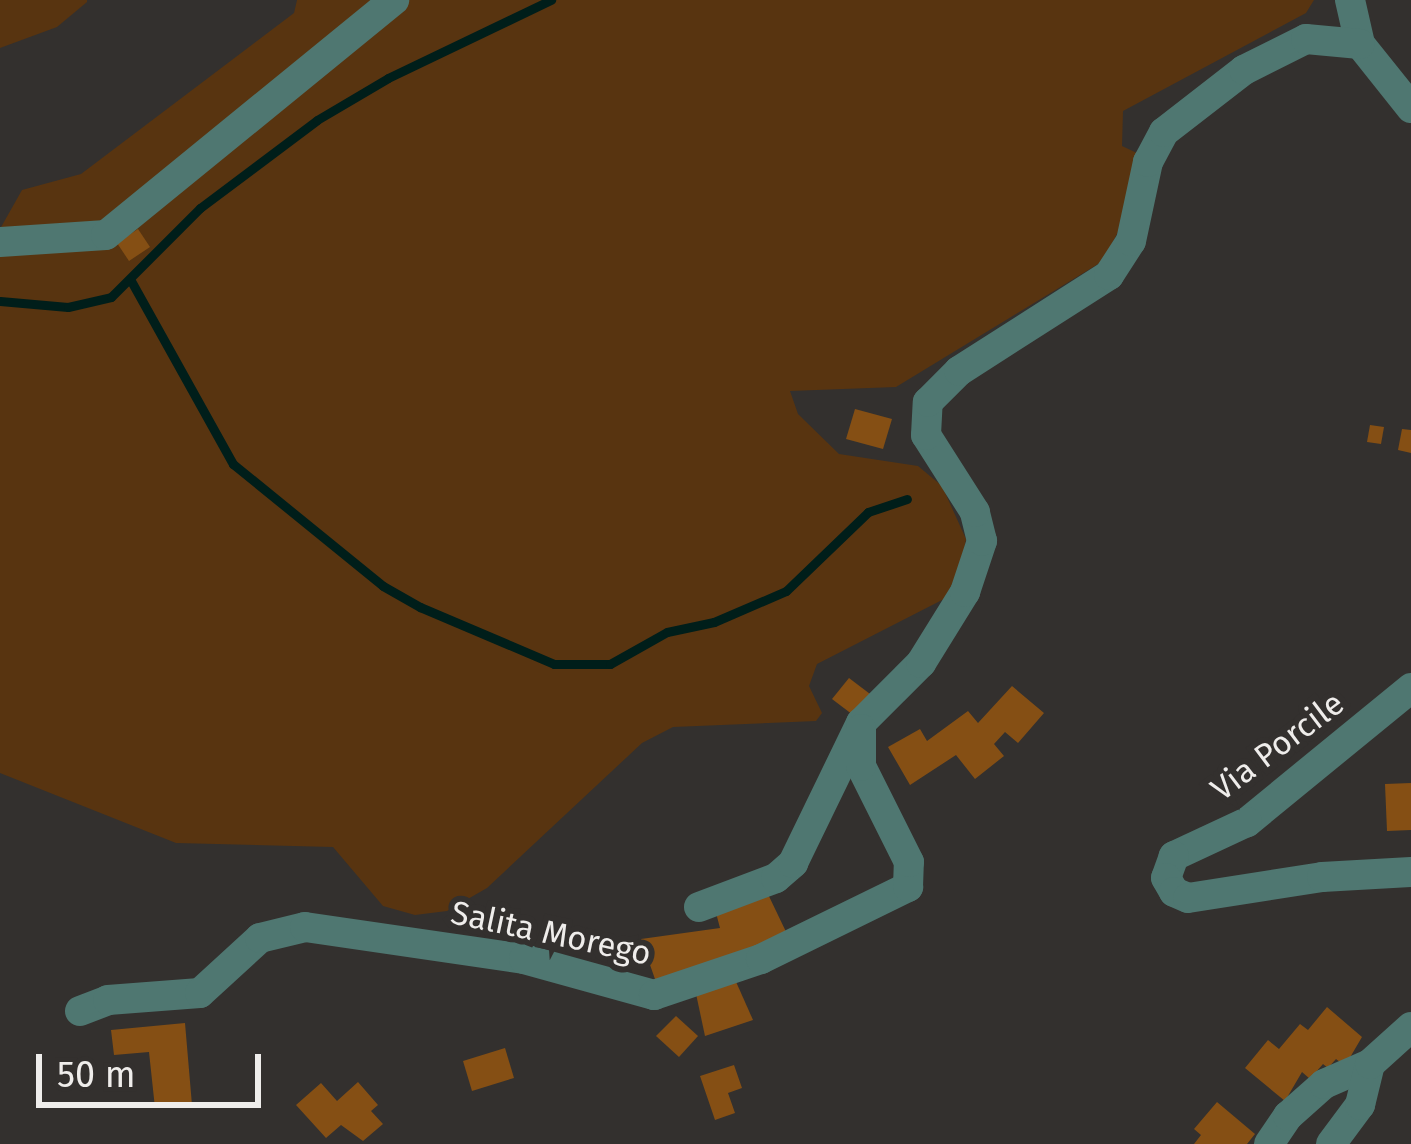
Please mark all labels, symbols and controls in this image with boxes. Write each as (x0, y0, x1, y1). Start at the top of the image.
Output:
street label: Via Porcile (1204, 684, 1352, 810)
street label: Salita Morego (447, 893, 655, 975)
scale bar (42, 1030, 267, 1104)
text: 50 m (57, 1053, 136, 1097)

